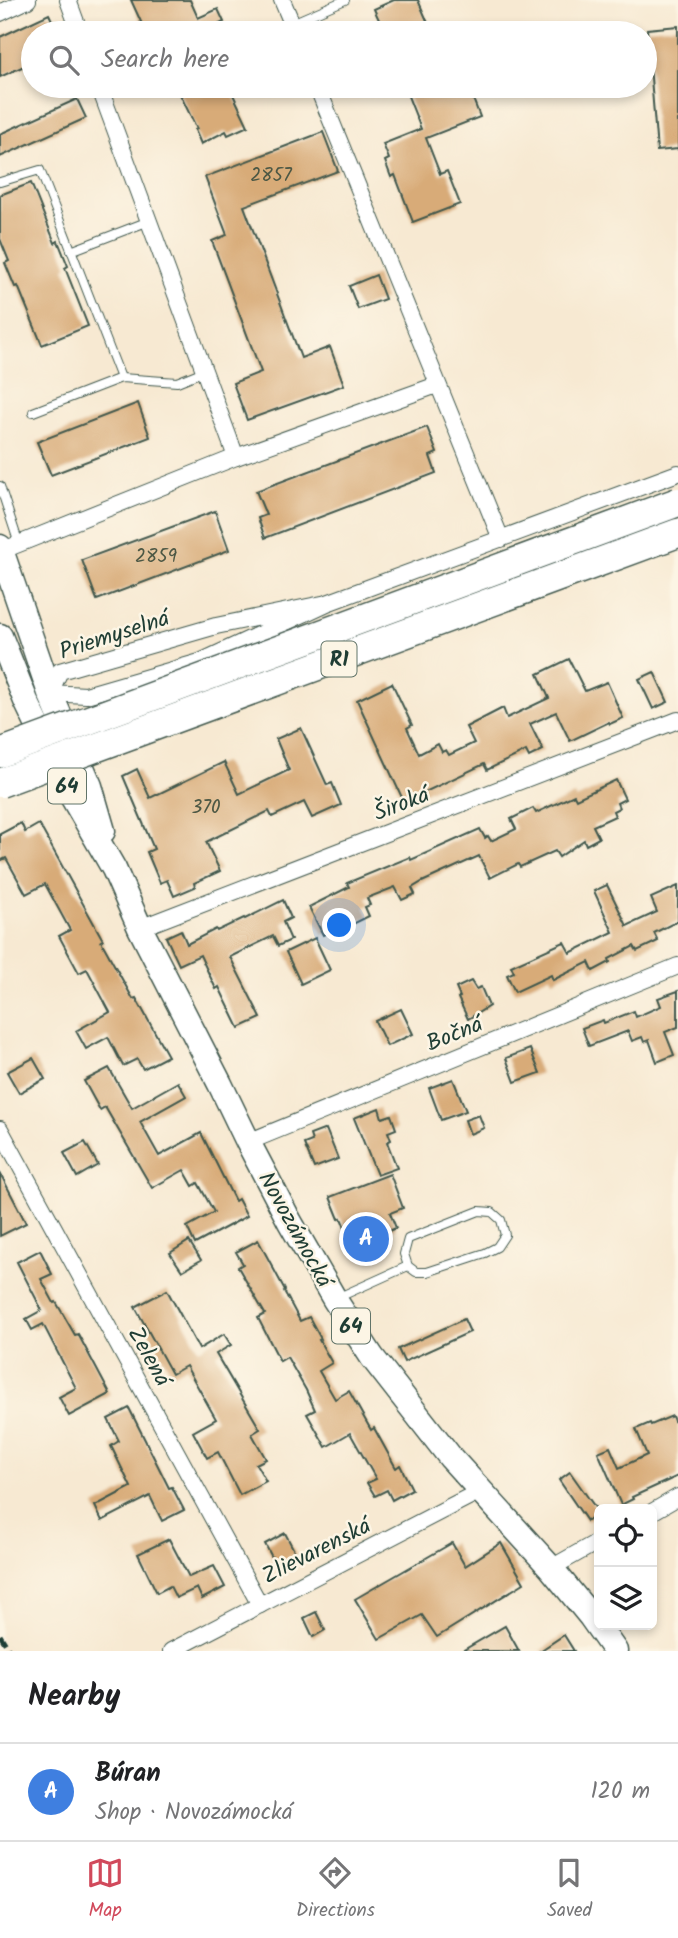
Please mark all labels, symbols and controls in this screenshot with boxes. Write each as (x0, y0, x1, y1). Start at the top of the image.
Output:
search box (21, 21, 657, 98)
text: Search here (101, 39, 229, 81)
icon: search (45, 41, 83, 79)
house number: 2857 (250, 161, 293, 191)
house number: 2859 (135, 542, 177, 572)
street label: Priemyselná (55, 601, 176, 671)
road number: R1 (322, 642, 356, 676)
road number: 64 (48, 768, 86, 804)
street label: Široká (369, 777, 437, 832)
house number: 370 (191, 793, 221, 823)
your location (322, 908, 356, 942)
street label: Bočná (421, 1006, 491, 1062)
street label: Novozámocká (248, 1165, 342, 1296)
pin: A (343, 1213, 389, 1265)
road number: 64 (332, 1308, 370, 1344)
street label: Zelená (117, 1320, 180, 1395)
map controls (594, 1504, 657, 1630)
button: locate (594, 1504, 657, 1567)
street label: Zlievarenská (256, 1508, 379, 1595)
button: layers (594, 1567, 657, 1630)
text: Nearby (28, 1673, 120, 1721)
text: Búran (95, 1753, 161, 1795)
text: A (44, 1774, 58, 1810)
text: 120 m (590, 1774, 650, 1810)
text: Shop · Novozámocká (95, 1795, 293, 1831)
tab: Map (86, 1854, 124, 1926)
tab: Directions (296, 1854, 375, 1926)
tab: Saved (547, 1854, 592, 1926)

